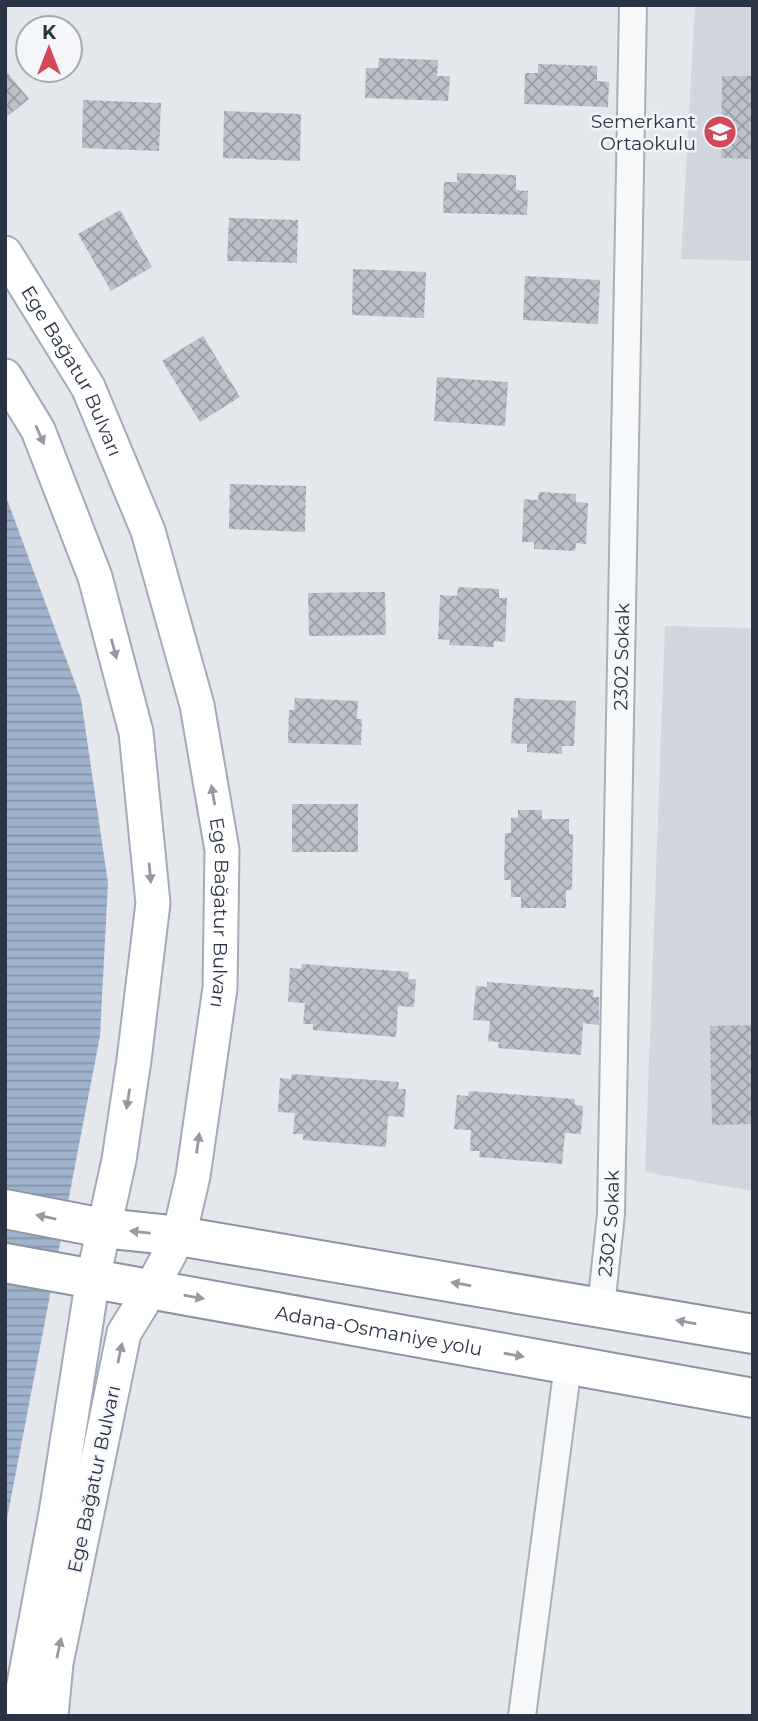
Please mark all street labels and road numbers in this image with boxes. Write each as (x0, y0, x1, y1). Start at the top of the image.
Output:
street label: Ege Bağatur Bulvarı (17, 281, 127, 460)
street label: 2302 Sokak (609, 602, 634, 710)
street label: Ege Bağatur Bulvarı (205, 816, 234, 1009)
street label: 2302 Sokak (593, 1169, 623, 1278)
street label: Adana-Osmaniye yolu (274, 1301, 484, 1360)
street label: Ege Bağatur Bulvarı (63, 1383, 125, 1575)

